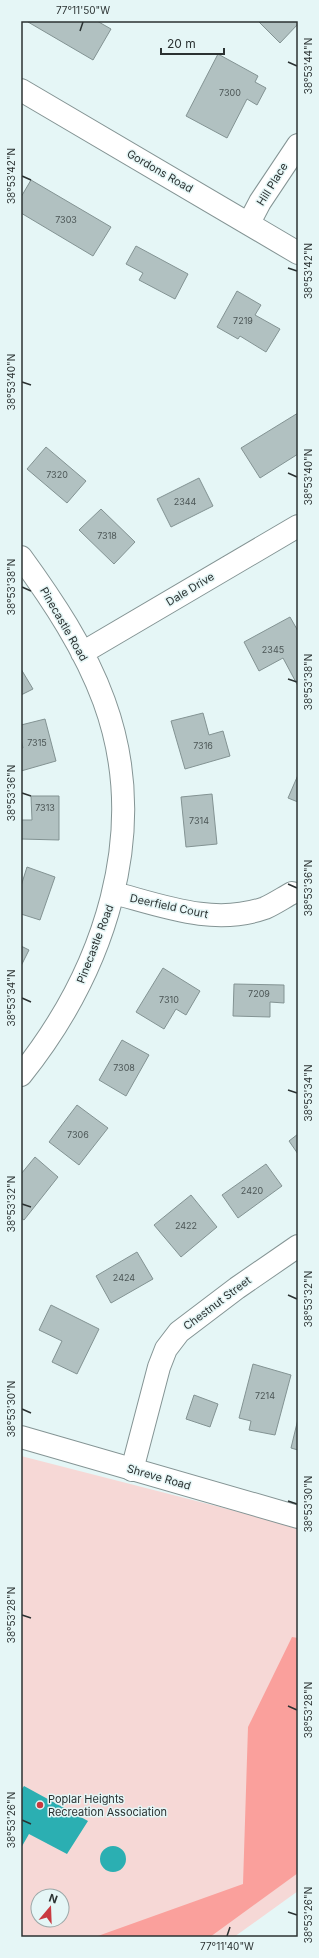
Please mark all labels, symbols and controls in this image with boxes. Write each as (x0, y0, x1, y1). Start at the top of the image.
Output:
text: 77°11'50"W (56, 4, 110, 16)
scale bar (161, 30, 224, 56)
text: 20 m (167, 36, 196, 51)
text: 38°53'44"N (302, 38, 314, 94)
house number: 7300 (219, 87, 241, 98)
street label: Gordons Road (124, 146, 196, 196)
text: 38°53'42"N (5, 148, 17, 204)
street label: Hill Place (253, 160, 291, 208)
house number: 7303 (55, 214, 77, 225)
text: 38°53'42"N (302, 243, 314, 299)
house number: 7219 (233, 315, 253, 326)
text: 38°53'40"N (5, 354, 17, 410)
text: 38°53'40"N (302, 449, 314, 505)
house number: 7320 (46, 469, 68, 480)
house number: 2344 (174, 496, 197, 507)
house number: 7318 (97, 530, 117, 541)
text: 38°53'38"N (5, 559, 17, 615)
street label: Dale Drive (163, 569, 217, 609)
street label: Pinecastle Road (37, 584, 91, 664)
house number: 2345 (262, 644, 284, 655)
text: 38°53'38"N (302, 654, 314, 710)
house number: 7315 (27, 737, 47, 748)
house number: 7316 (193, 740, 213, 751)
text: 38°53'36"N (5, 765, 17, 821)
house number: 7313 (35, 802, 55, 813)
house number: 7314 (189, 815, 209, 826)
text: 38°53'36"N (302, 860, 314, 916)
street label: Deerfield Court (129, 891, 210, 921)
street label: Pinecastle Road (74, 903, 116, 985)
text: 38°53'34"N (5, 970, 17, 1026)
house number: 7209 (248, 988, 270, 999)
house number: 7310 (159, 994, 179, 1005)
house number: 7308 (113, 1062, 135, 1073)
text: 38°53'34"N (302, 1065, 314, 1121)
house number: 7306 (67, 1129, 89, 1140)
text: 38°53'32"N (5, 1176, 17, 1232)
house number: 2420 (241, 1185, 263, 1196)
house number: 2422 (175, 1220, 197, 1231)
text: 38°53'32"N (302, 1271, 314, 1327)
house number: 2424 (113, 1272, 135, 1283)
street label: Chestnut Street (180, 1273, 254, 1333)
text: 38°53'30"N (5, 1381, 17, 1437)
house number: 7214 (255, 1390, 275, 1401)
street label: Shreve Road (125, 1461, 193, 1493)
text: 38°53'30"N (302, 1476, 314, 1532)
text: 38°53'28"N (5, 1587, 17, 1643)
text: 38°53'28"N (302, 1682, 314, 1738)
text: 38°53'26"N (5, 1792, 17, 1848)
place label: Poplar Heights Recreation Association (48, 1792, 167, 1819)
marker: Poplar Heights Recreation Association (35, 1800, 45, 1810)
text: 38°53'26"N (302, 1887, 314, 1943)
north arrow (30, 1888, 70, 1928)
text: N (47, 1891, 60, 1907)
text: 77°11'40"W (200, 1940, 254, 1952)

